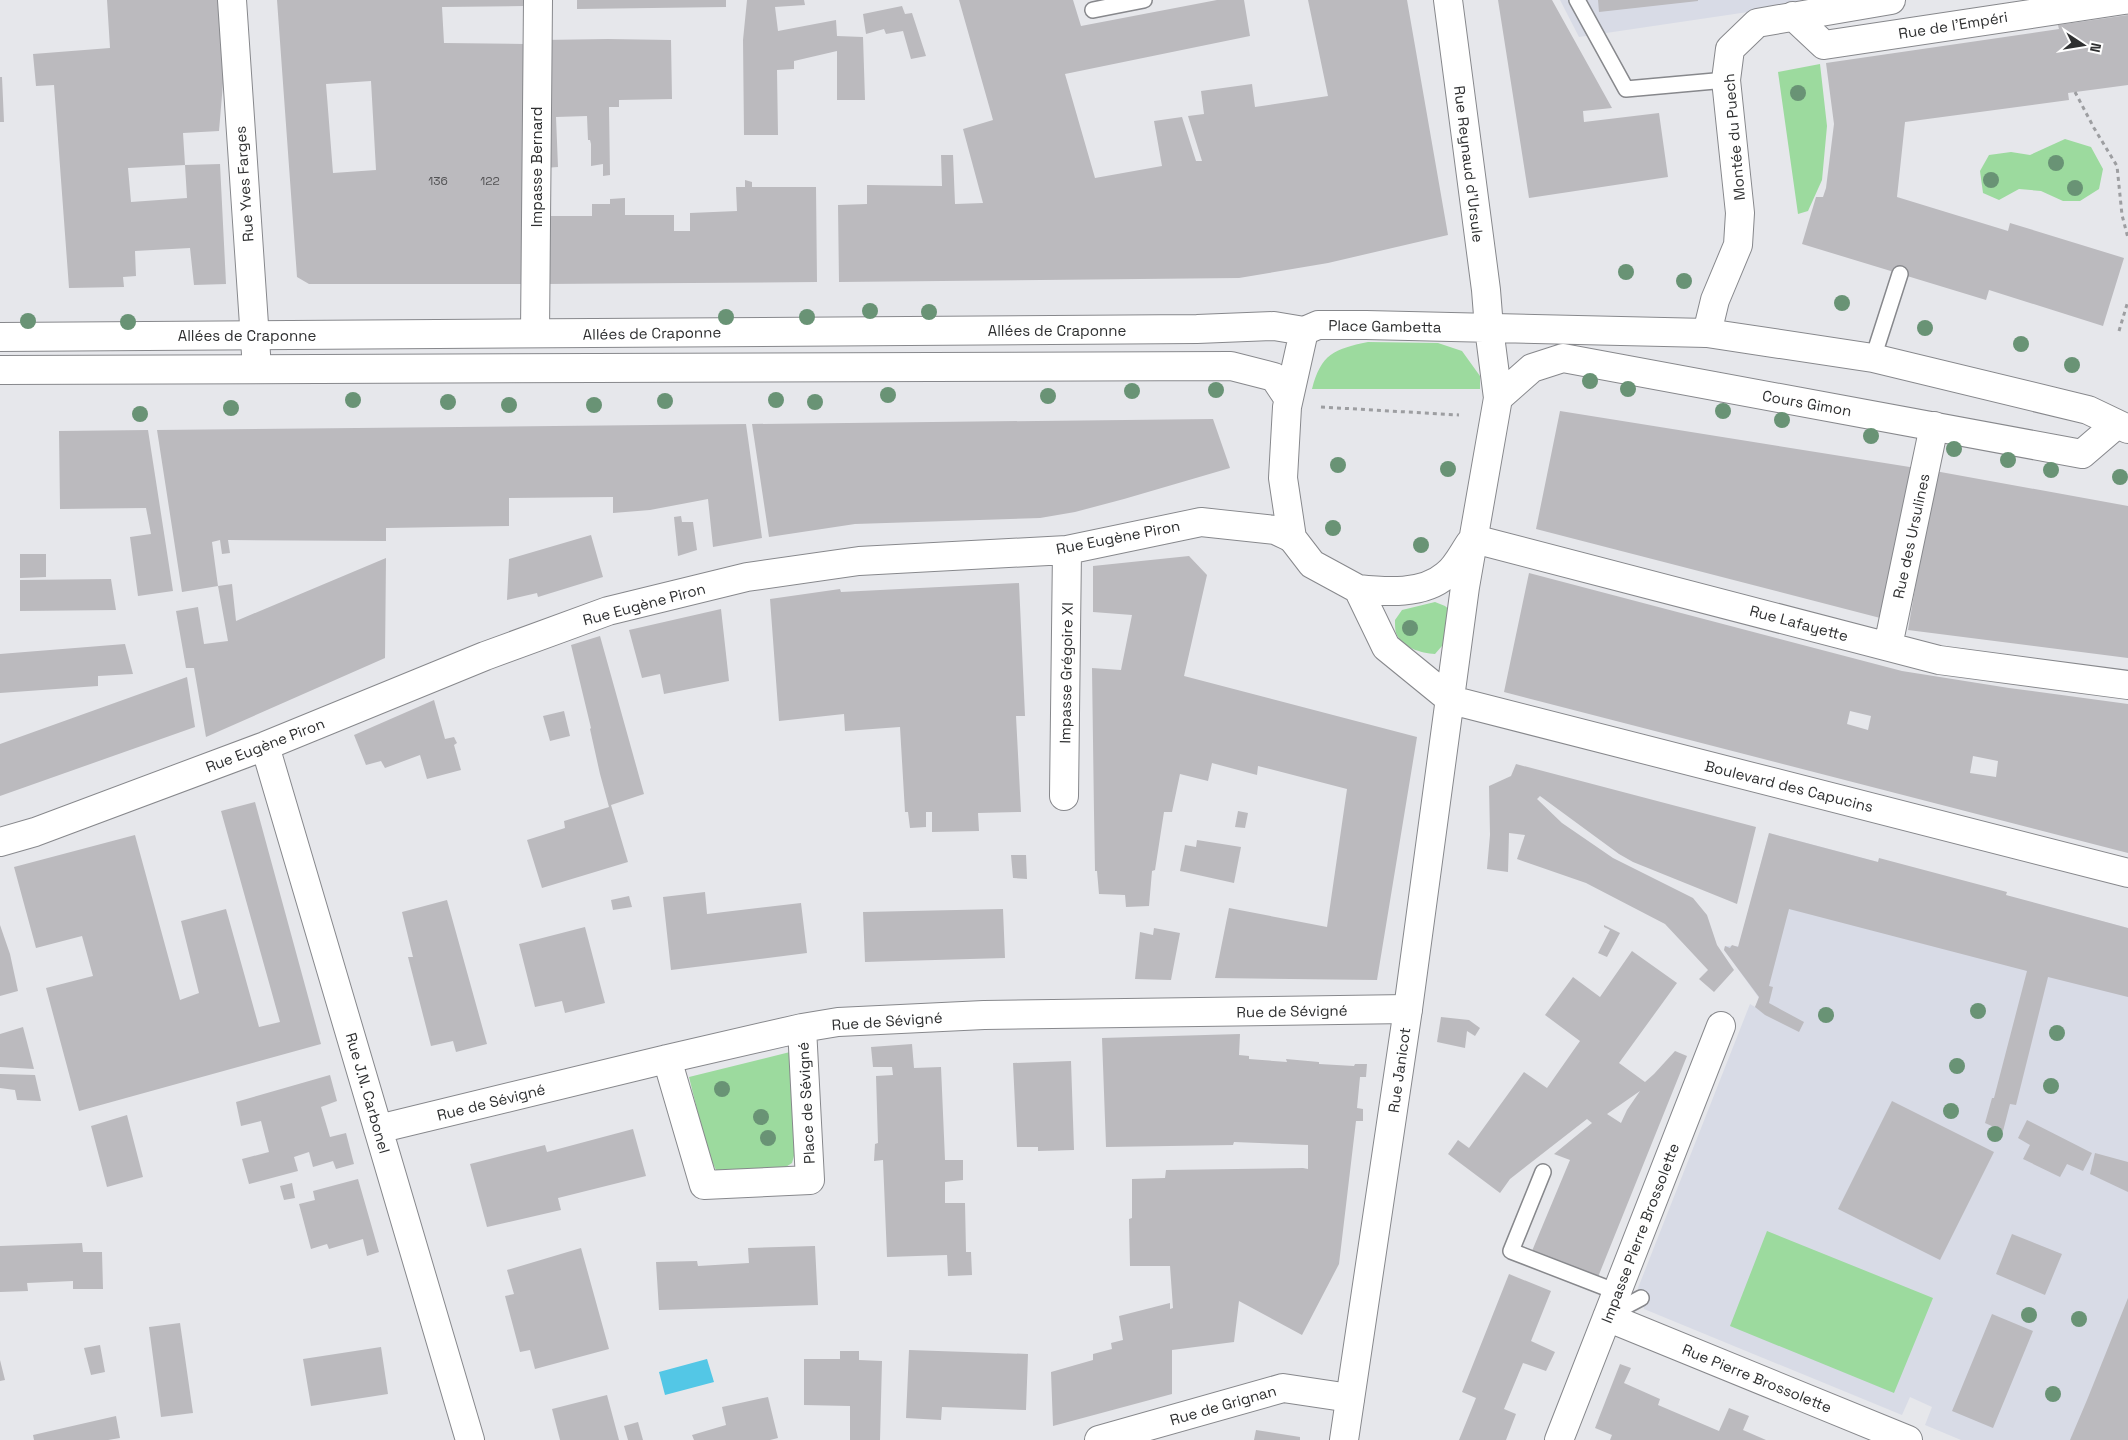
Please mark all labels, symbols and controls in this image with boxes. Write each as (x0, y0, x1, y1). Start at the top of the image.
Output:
street label: Rue de l'Empéri (1897, 7, 2009, 43)
north arrow (2058, 20, 2108, 70)
text: N (2086, 41, 2105, 54)
street label: Montée du Puech (1719, 73, 1749, 201)
street label: Rue Reynaud d'Ursule (1450, 85, 1488, 244)
street label: Impasse Bernard (527, 107, 546, 227)
street label: Rue Yves Farges (230, 125, 258, 243)
house number: 136 (428, 173, 448, 189)
house number: 122 (480, 173, 500, 189)
street label: Place Gambetta (1328, 316, 1442, 336)
street label: Allées de Craponne (988, 321, 1126, 340)
street label: Allées de Craponne (583, 322, 722, 344)
street label: Allées de Craponne (178, 326, 316, 345)
street label: Cours Gimon (1761, 386, 1853, 420)
street label: Rue des Ursulines (1888, 472, 1934, 600)
street label: Rue Eugène Piron (1054, 516, 1182, 558)
street label: Rue Eugène Piron (581, 579, 707, 629)
street label: Rue Lafayette (1748, 601, 1850, 645)
street label: Impasse Grégoire XI (1055, 602, 1077, 744)
street label: Rue Eugène Piron (203, 714, 327, 776)
street label: Boulevard des Capucins (1703, 756, 1875, 816)
street label: Rue de Sévigné (1236, 1001, 1348, 1021)
street label: Rue de Sévigné (831, 1008, 943, 1034)
street label: Rue Janicot (1384, 1026, 1414, 1114)
street label: Rue J.N. Carbonel (342, 1030, 394, 1156)
street label: Place de Sévigné (793, 1041, 819, 1165)
street label: Rue de Sévigné (435, 1079, 547, 1125)
street label: Impasse Pierre Brossolette (1597, 1140, 1683, 1326)
street label: Rue Pierre Brossolette (1679, 1339, 1835, 1417)
street label: Rue de Grignan (1168, 1381, 1278, 1429)

